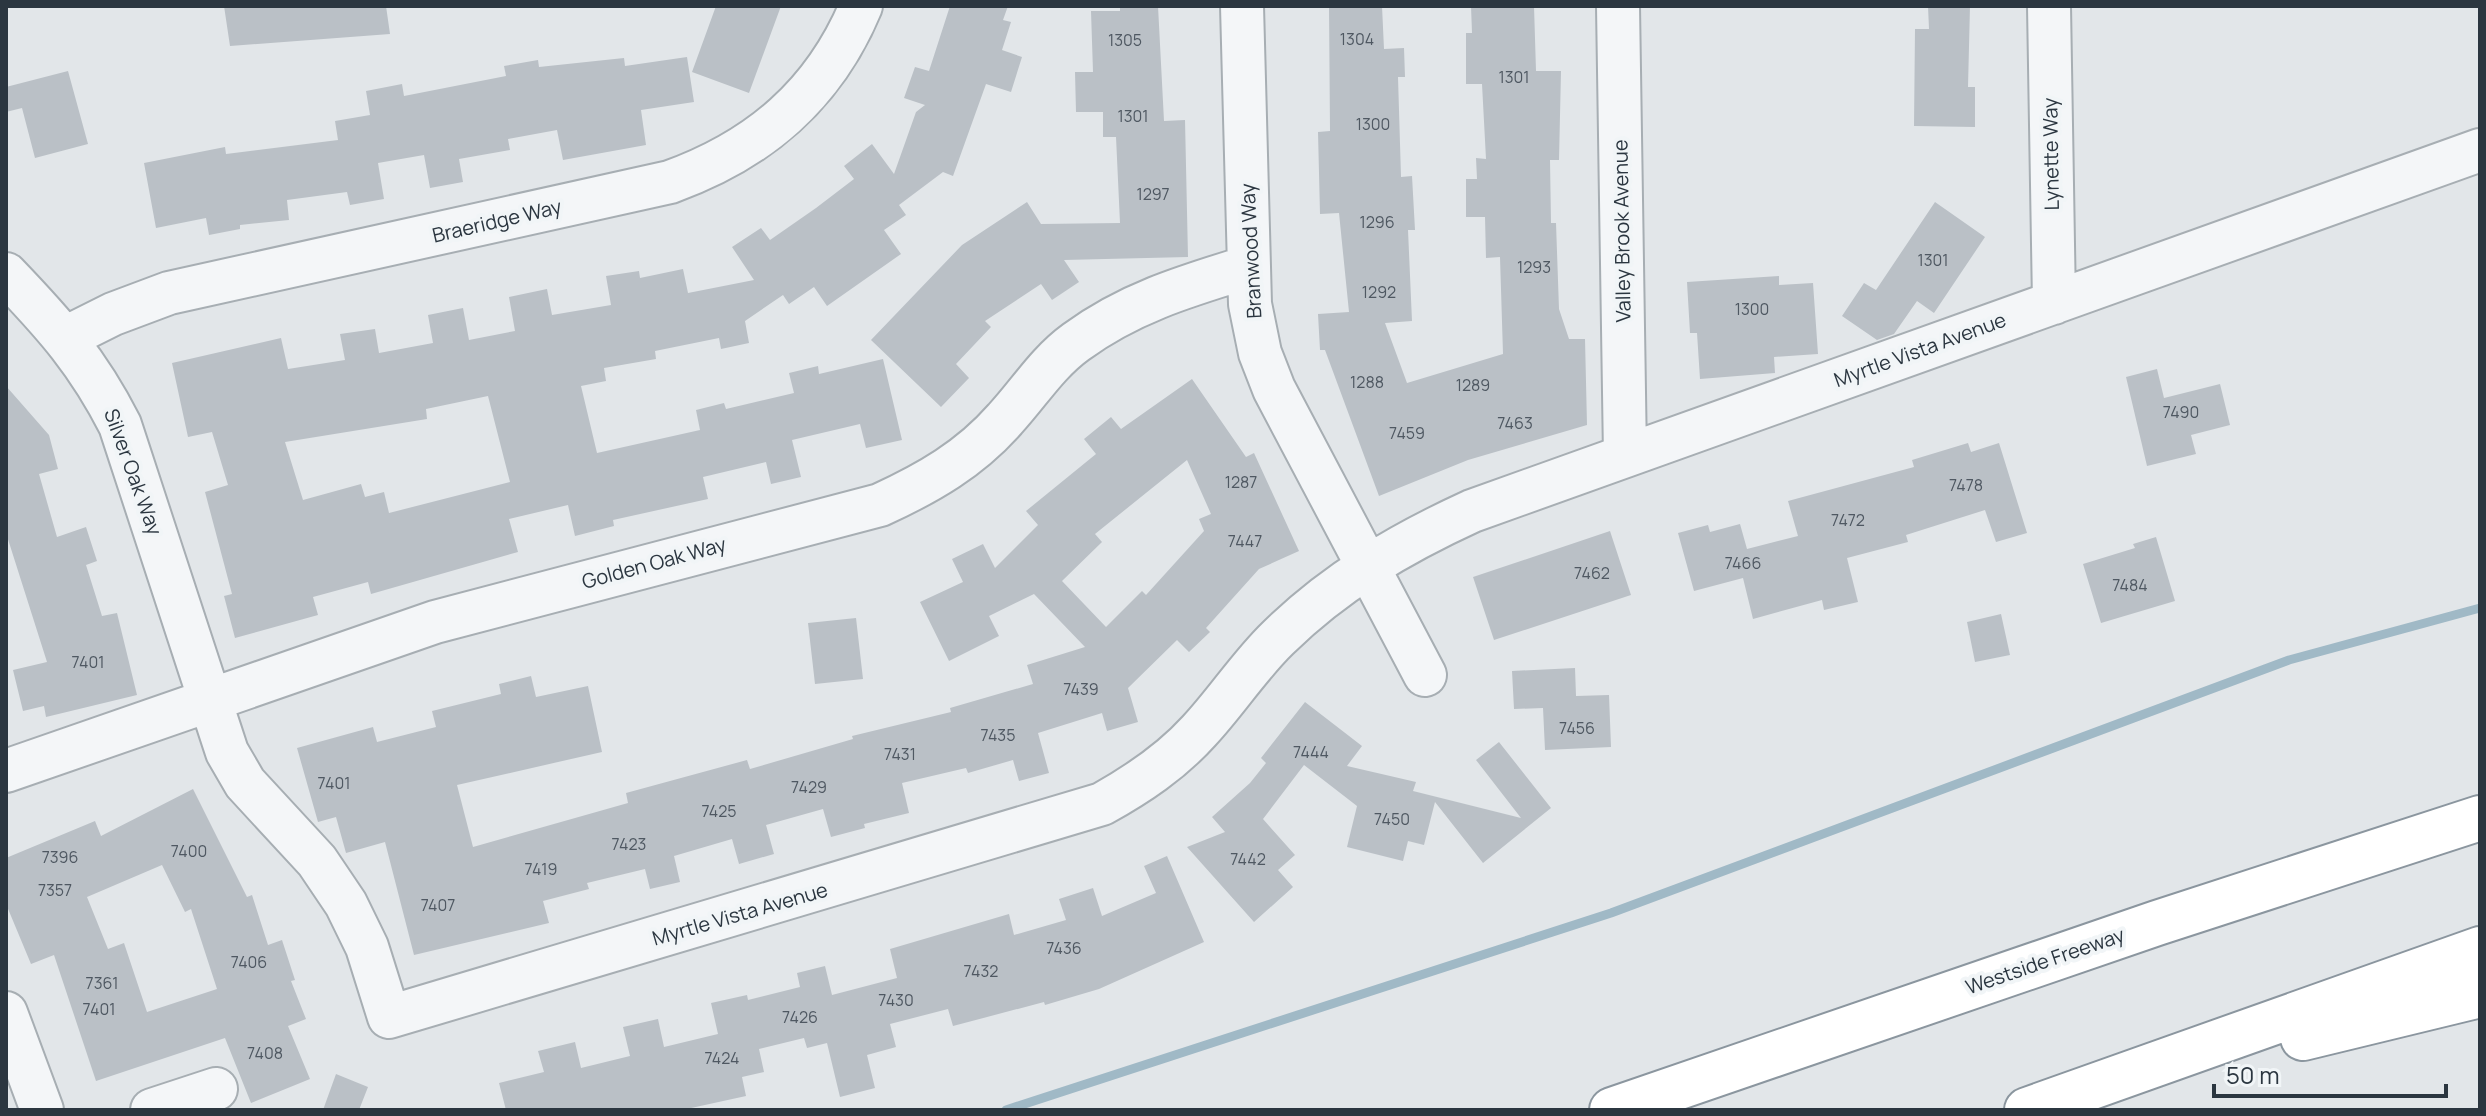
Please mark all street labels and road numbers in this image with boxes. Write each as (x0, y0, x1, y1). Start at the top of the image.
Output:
street label: Lynette Way (2036, 97, 2065, 211)
street label: Valley Brook Avenue (1606, 139, 1637, 323)
street label: Branwood Way (1233, 182, 1268, 319)
street label: Braeridge Way (430, 192, 565, 249)
street label: Myrtle Vista Avenue (1830, 306, 2010, 393)
street label: Silver Oak Way (98, 405, 169, 539)
street label: Golden Oak Way (579, 530, 729, 595)
street label: Myrtle Vista Avenue (649, 876, 831, 951)
street label: Westside Freeway (1962, 921, 2128, 1000)

